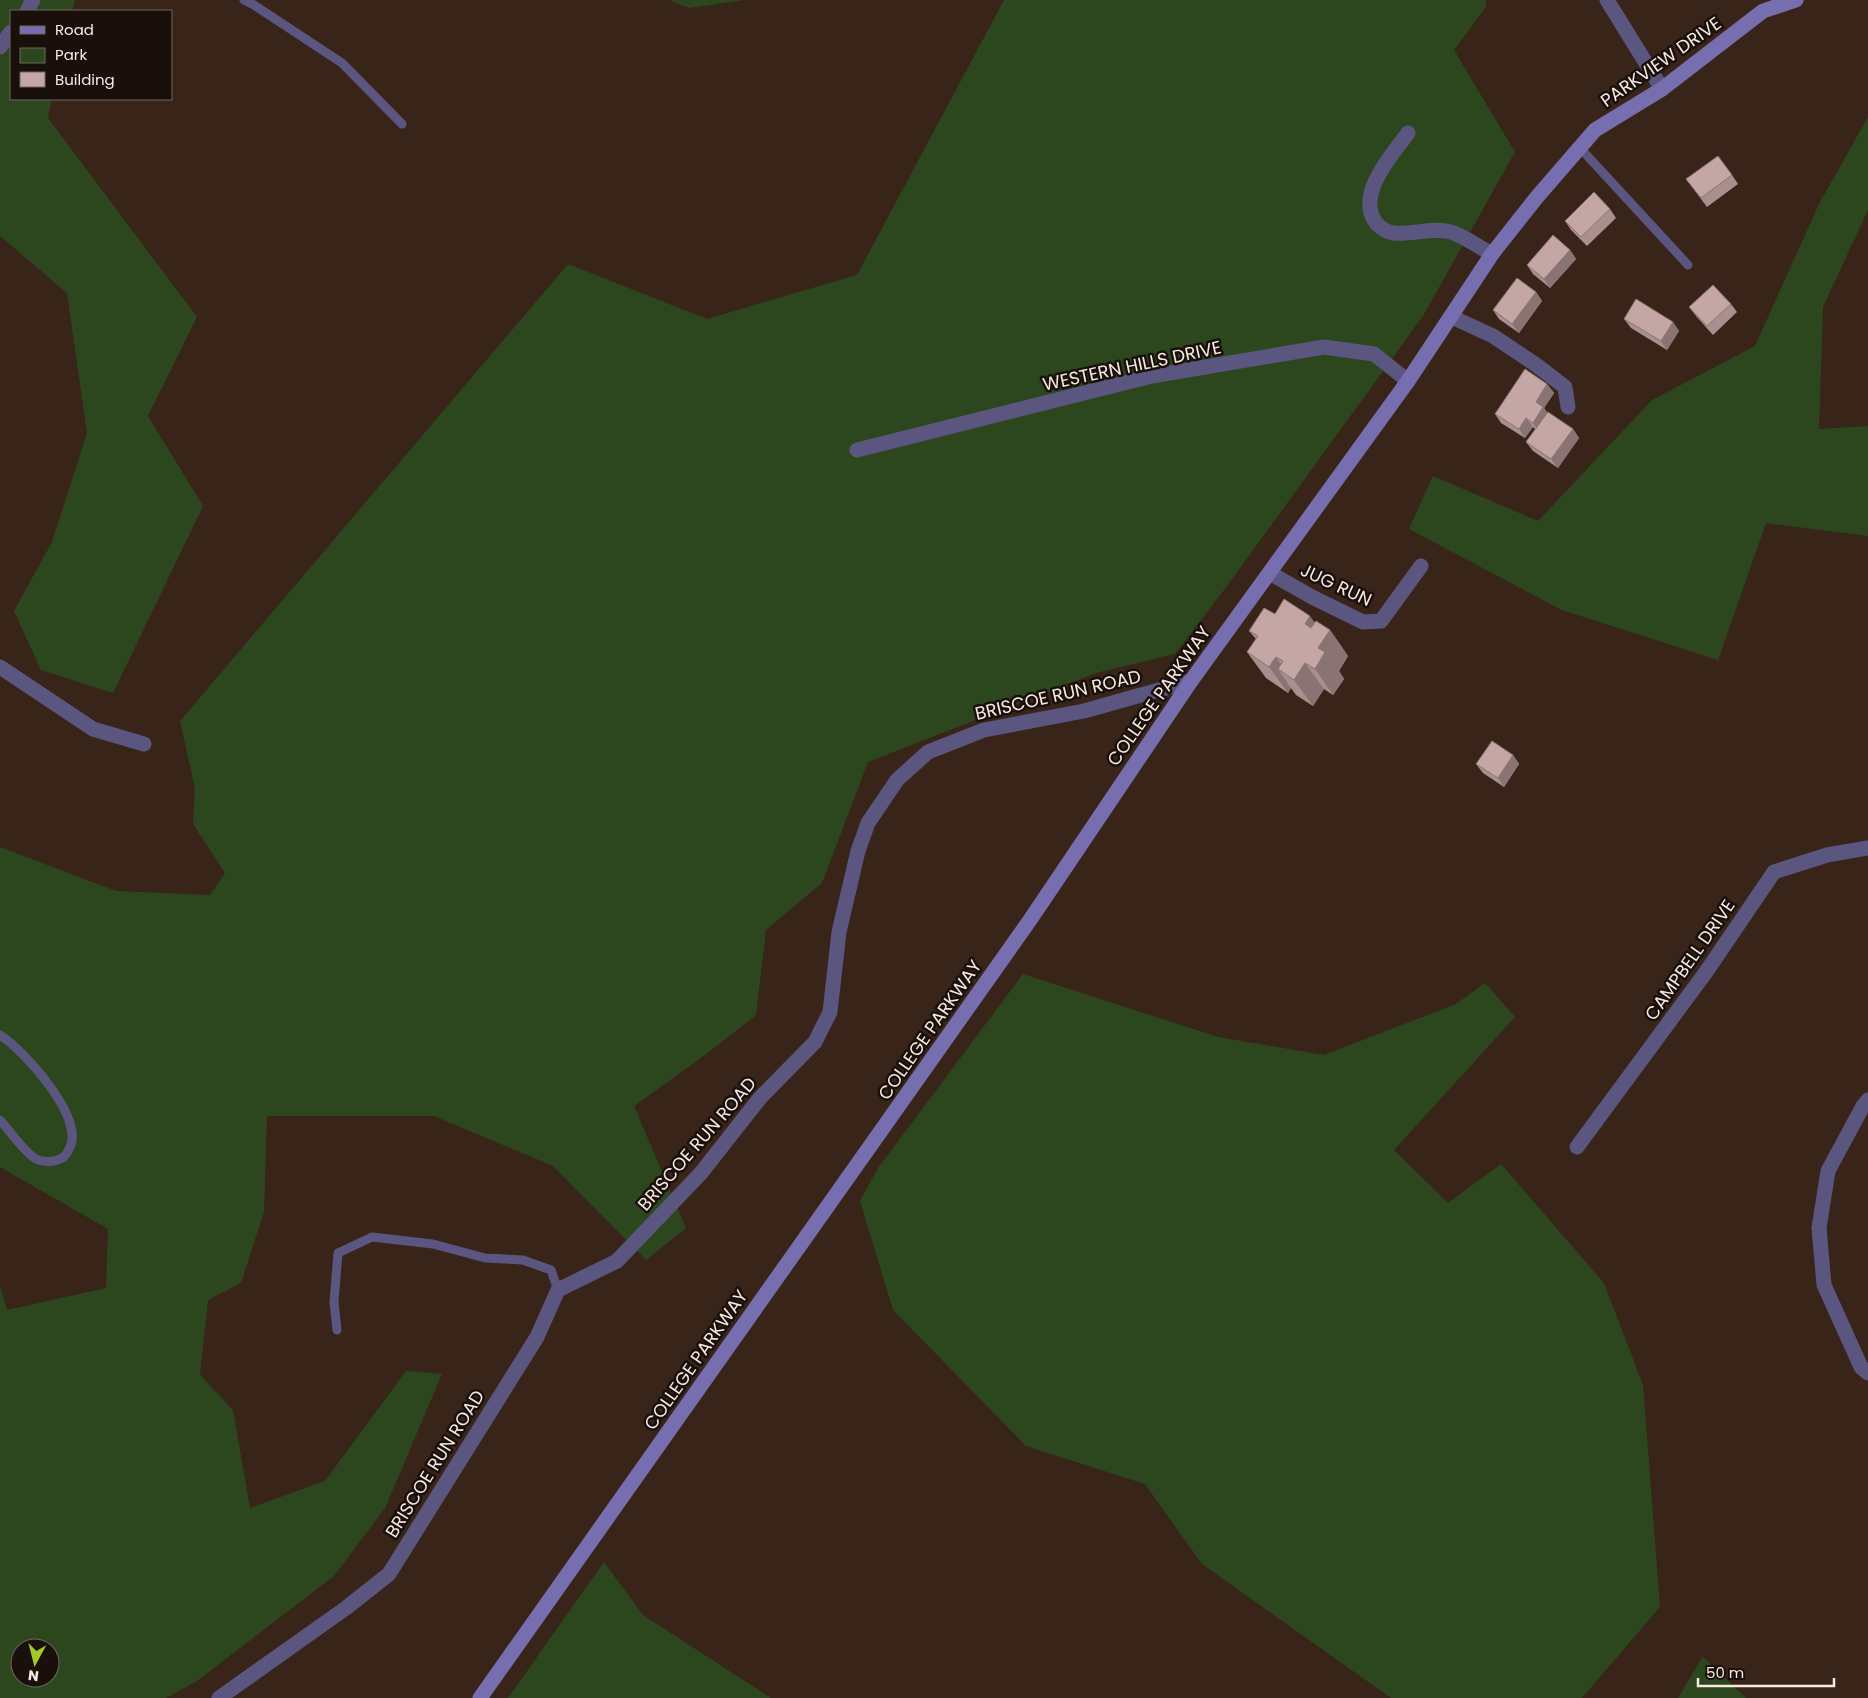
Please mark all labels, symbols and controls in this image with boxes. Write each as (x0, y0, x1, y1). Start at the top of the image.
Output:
legend (10, 10, 172, 100)
street label: PARKVIEW DRIVE (1595, 11, 1726, 113)
text: Road (55, 19, 94, 40)
text: Park (55, 44, 87, 65)
text: Building (55, 69, 115, 90)
street label: WESTERN HILLS DRIVE (1040, 334, 1224, 397)
street label: JUG RUN (1296, 557, 1376, 612)
street label: COLLEGE PARKWAY (1101, 620, 1217, 771)
street label: BRISCOE RUN ROAD (972, 663, 1143, 726)
street label: CAMPBELL DRIVE (1639, 894, 1741, 1025)
street label: COLLEGE PARKWAY (872, 954, 988, 1105)
street label: BRISCOE RUN ROAD (632, 1071, 762, 1216)
street label: COLLEGE PARKWAY (638, 1284, 754, 1435)
street label: BRISCOE RUN ROAD (379, 1385, 490, 1542)
north arrow (10, 1638, 60, 1688)
scale bar (1698, 1656, 1834, 1688)
text: 50 m (1706, 1662, 1744, 1683)
text: N (27, 1665, 40, 1686)

